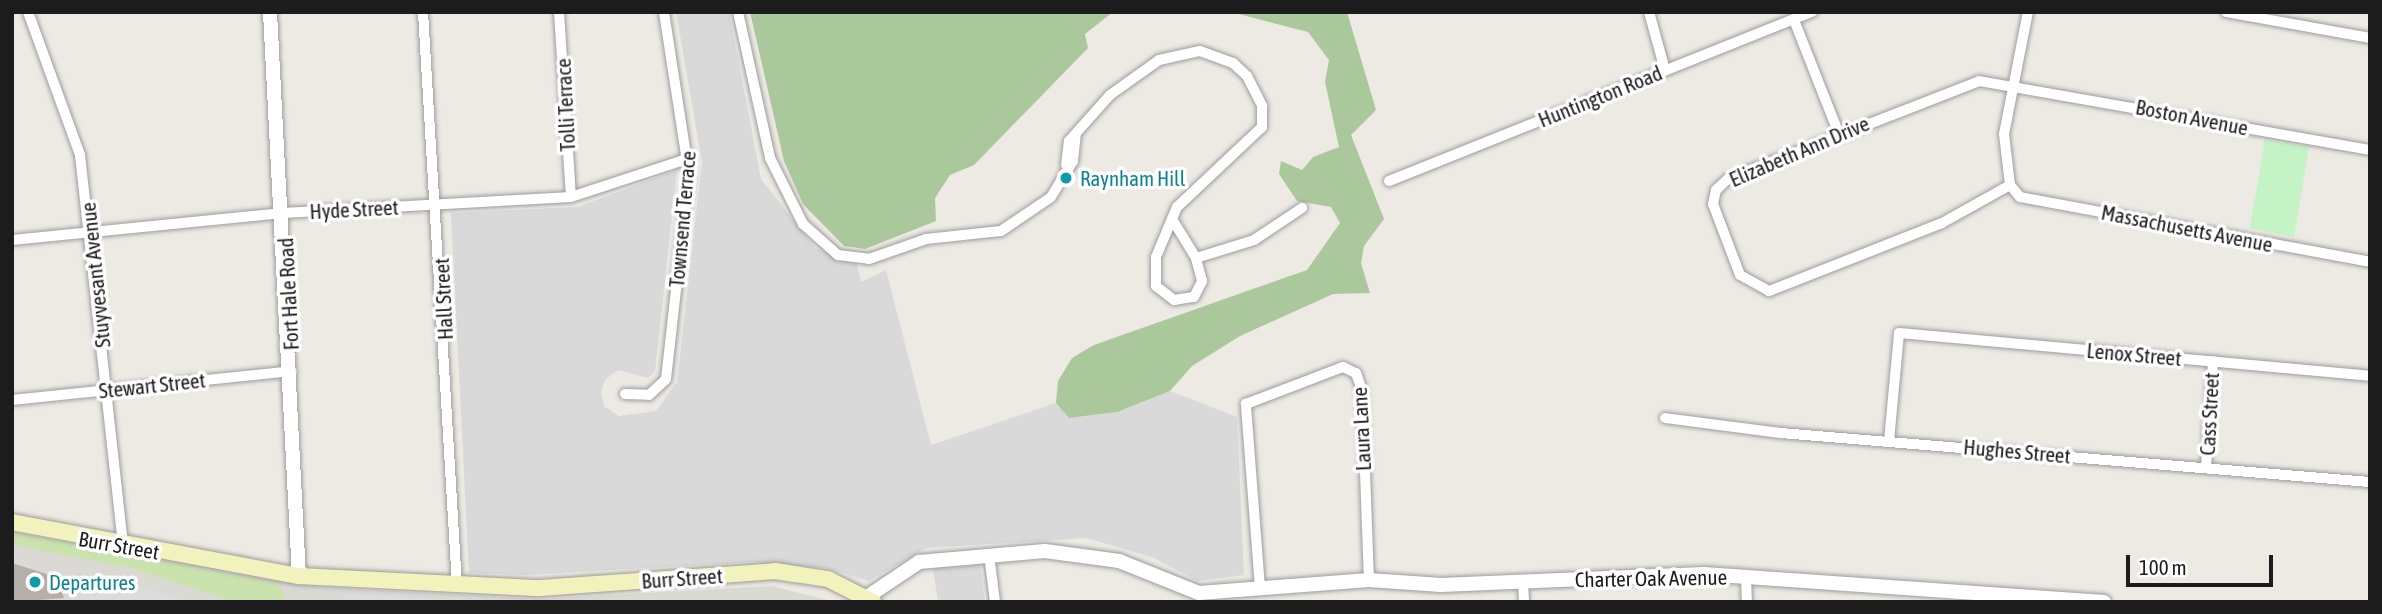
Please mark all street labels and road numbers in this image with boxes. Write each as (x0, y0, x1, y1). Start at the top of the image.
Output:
street label: Tolli Terrace (550, 58, 580, 152)
street label: Huntington Road (1534, 60, 1666, 132)
street label: Boston Avenue (2134, 94, 2250, 140)
street label: Elizabeth Ann Drive (1725, 110, 1873, 192)
street label: Townsend Terrace (663, 150, 701, 288)
street label: Hyde Street (309, 194, 399, 224)
street label: Massachusetts Avenue (2099, 199, 2275, 257)
street label: Stuyvesant Avenue (75, 201, 115, 349)
street label: Fort Hale Road (272, 237, 304, 351)
street label: Hall Street (428, 257, 458, 341)
street label: Lenox Street (2086, 337, 2182, 371)
street label: Stewart Street (97, 367, 207, 403)
street label: Cass Street (2194, 372, 2224, 456)
street label: Laura Lane (1346, 386, 1376, 472)
street label: Hughes Street (1962, 434, 2072, 468)
street label: Burr Street (77, 526, 161, 564)
street label: Burr Street (641, 563, 723, 593)
street label: Charter Oak Avenue (1575, 564, 1727, 592)

